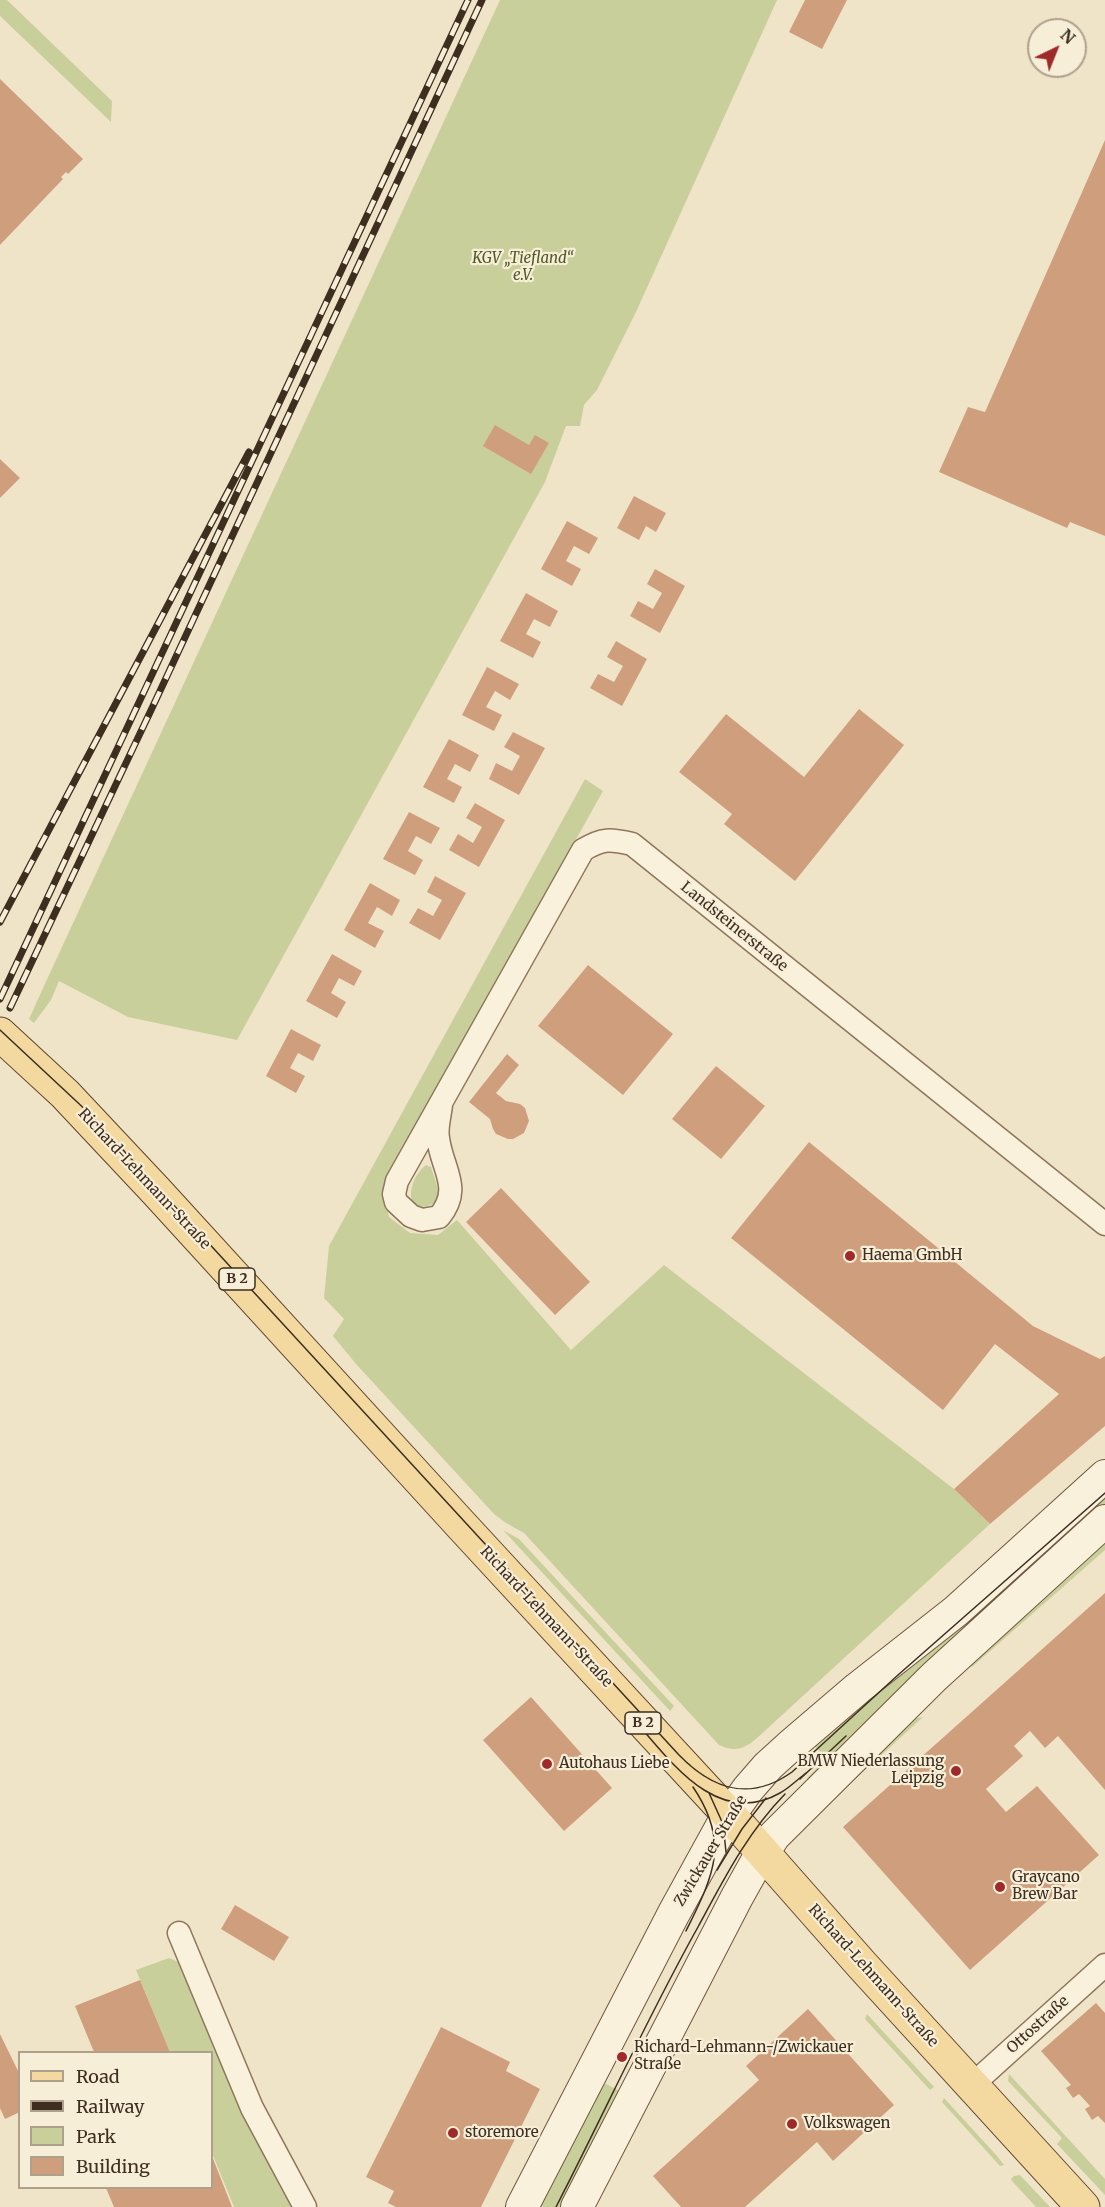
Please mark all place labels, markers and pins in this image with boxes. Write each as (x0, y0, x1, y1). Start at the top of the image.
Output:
place label: Haema GmbH (862, 1247, 962, 1265)
marker: Haema GmbH (843, 1249, 857, 1263)
place label: BMW Niederlassung Leipzig (797, 1753, 944, 1788)
place label: Autohaus Liebe (559, 1755, 670, 1773)
marker: Autohaus Liebe (540, 1757, 554, 1771)
marker: BMW Niederlassung Leipzig (949, 1764, 963, 1778)
place label: Graycano Brew Bar (1012, 1869, 1080, 1904)
marker: Graycano Brew Bar (993, 1880, 1007, 1894)
place label: Richard-Lehmann-/Zwickauer Straße (634, 2039, 853, 2074)
marker: Richard-Lehmann-/Zwickauer Straße (615, 2050, 629, 2064)
place label: Volkswagen (804, 2115, 891, 2133)
marker: Volkswagen (785, 2117, 799, 2131)
place label: storemore (465, 2124, 539, 2142)
marker: storemore (446, 2126, 460, 2140)

